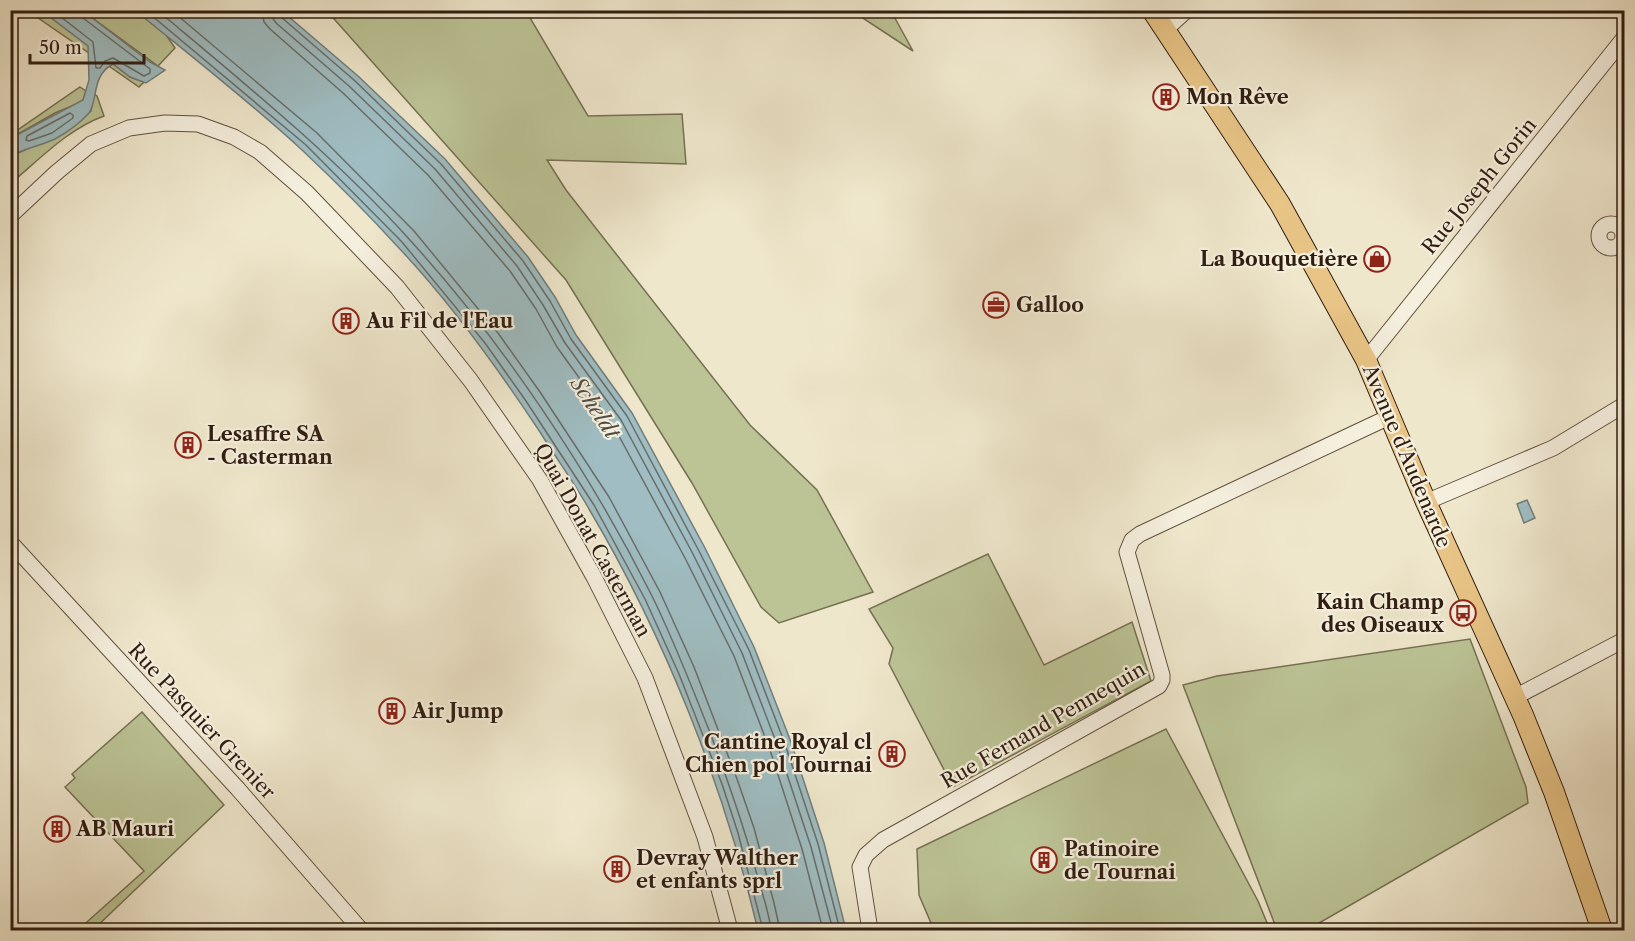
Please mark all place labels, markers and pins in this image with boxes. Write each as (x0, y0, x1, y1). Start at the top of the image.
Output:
building icon: Mon Rêve (1151, 82, 1181, 112)
place label: Mon Rêve (1186, 85, 1289, 109)
shop icon: La Bouquetière (1362, 244, 1392, 274)
place label: La Bouquetière (1200, 247, 1358, 271)
office icon: Galloo (981, 290, 1011, 320)
place label: Galloo (1016, 293, 1084, 317)
building icon: Au Fil de l'Eau (331, 306, 361, 336)
place label: Au Fil de l'Eau (365, 309, 513, 333)
place label: Lesaffre SA - Casterman (207, 422, 333, 469)
building icon: Lesaffre SA - Casterman (173, 430, 203, 460)
place label: Kain Champ des Oiseaux (1316, 590, 1445, 637)
bus stop icon: Kain Champ des Oiseaux (1448, 598, 1478, 628)
building icon: Air Jump (377, 696, 407, 726)
place label: Air Jump (411, 699, 504, 723)
place label: Cantine Royal cl Chien pol Tournai (685, 730, 872, 777)
building icon: Cantine Royal cl Chien pol Tournai (877, 739, 907, 769)
building icon: AB Mauri (42, 814, 72, 844)
place label: AB Mauri (75, 817, 174, 841)
place label: Patinoire de Tournai (1064, 837, 1176, 884)
building icon: Patinoire de Tournai (1029, 845, 1059, 875)
place label: Devray Walther et enfants sprl (636, 846, 798, 893)
building icon: Devray Walther et enfants sprl (602, 854, 632, 884)

